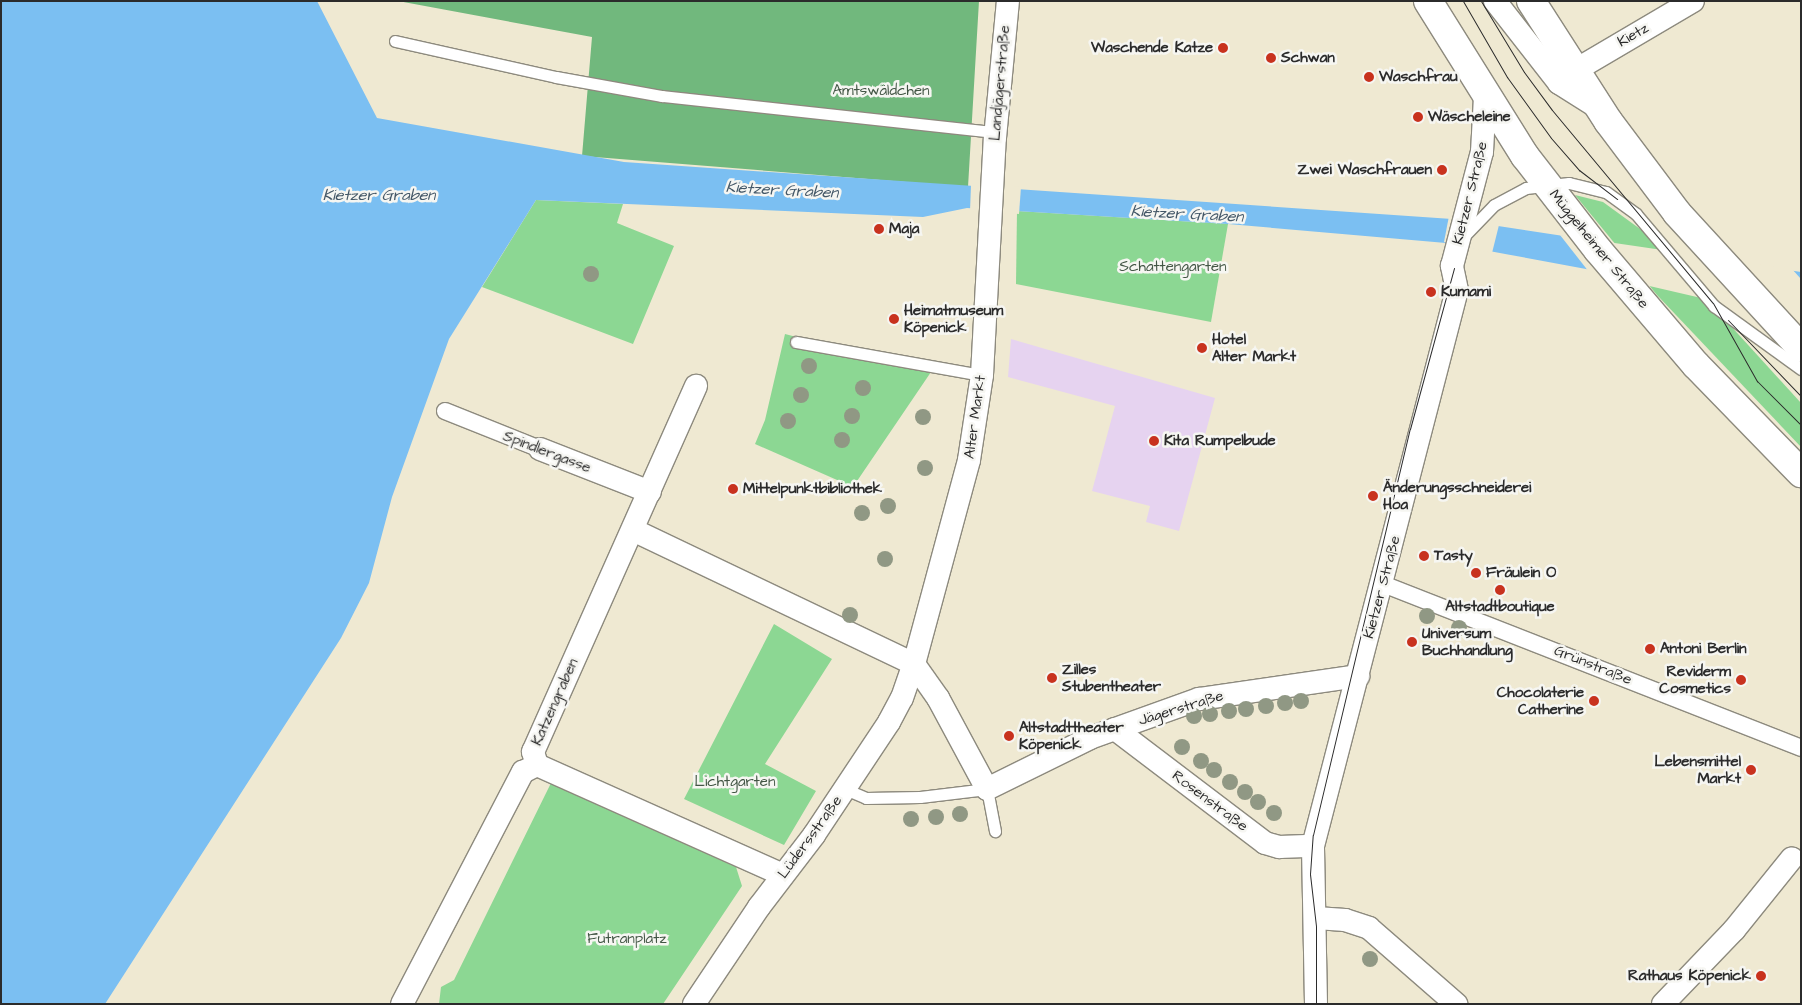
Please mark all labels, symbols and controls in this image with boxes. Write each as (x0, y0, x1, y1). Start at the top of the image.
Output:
street label: Kietz (1614, 19, 1652, 51)
street label: Landjägerstraße (986, 24, 1014, 142)
place label: Waschende Katze (1091, 39, 1213, 57)
marker: Waschende Katze (1217, 42, 1229, 54)
place label: Schwan (1281, 49, 1335, 67)
marker: Schwan (1265, 52, 1277, 64)
place label: Waschfrau (1379, 68, 1458, 86)
marker: Waschfrau (1363, 71, 1375, 83)
park label: Amtswäldchen (832, 82, 930, 100)
place label: Wäscheleine (1428, 108, 1511, 126)
marker: Wäscheleine (1412, 111, 1424, 123)
street label: Kietzer Straße (1448, 140, 1492, 246)
place label: Zwei Waschfrauen (1297, 161, 1432, 179)
marker: Zwei Waschfrauen (1436, 164, 1448, 176)
water label: Kietzer Graben (725, 177, 839, 203)
water label: Kietzer Graben (323, 185, 435, 205)
street label: Müggelheimer Straße (1545, 186, 1653, 312)
water label: Kietzer Graben (1130, 201, 1244, 227)
place label: Maja (889, 220, 919, 238)
marker: Maja (873, 223, 885, 235)
park label: Schattengarten (1119, 258, 1227, 276)
place label: Kumami (1441, 283, 1491, 301)
marker: Kumami (1425, 286, 1437, 298)
place label: Heimatmuseum Köpenick (904, 301, 1003, 336)
marker: Heimatmuseum Köpenick (888, 313, 900, 325)
place label: Hotel Alter Markt (1212, 330, 1296, 365)
marker: Hotel Alter Markt (1196, 342, 1208, 354)
street label: Alter Markt (960, 374, 990, 460)
street label: Spindlergasse (500, 427, 594, 477)
place label: Kita Rumpelbude (1164, 432, 1276, 450)
marker: Kita Rumpelbude (1148, 435, 1160, 447)
place label: Änderungsschneiderei Hoa (1383, 478, 1531, 513)
place label: Mittelpunktbibliothek (743, 480, 882, 498)
marker: Mittelpunktbibliothek (727, 483, 739, 495)
marker: Änderungsschneiderei Hoa (1367, 490, 1379, 502)
street label: Kietzer Straße (1360, 534, 1404, 640)
place label: Tasty (1434, 547, 1473, 565)
marker: Tasty (1418, 550, 1430, 562)
place label: Fräulein O (1486, 564, 1556, 582)
marker: Fräulein O (1470, 567, 1482, 579)
marker: Altstadtboutique (1494, 584, 1506, 596)
place label: Altstadtboutique (1445, 598, 1555, 616)
place label: Universum Buchhandlung (1422, 624, 1513, 659)
marker: Universum Buchhandlung (1406, 636, 1418, 648)
place label: Antoni Berlin (1660, 640, 1747, 658)
street label: Grünstraße (1552, 641, 1634, 689)
marker: Antoni Berlin (1644, 643, 1656, 655)
street label: Katzengraben (528, 656, 582, 748)
place label: Zilles Stubentheater (1062, 660, 1161, 695)
place label: Reviderm Cosmetics (1659, 662, 1731, 697)
marker: Zilles Stubentheater (1046, 672, 1058, 684)
marker: Reviderm Cosmetics (1735, 674, 1747, 686)
place label: Chocolaterie Catherine (1497, 683, 1584, 718)
street label: Jägerstraße (1136, 687, 1226, 729)
marker: Chocolaterie Catherine (1588, 695, 1600, 707)
place label: Altstadttheater Köpenick (1019, 718, 1124, 753)
marker: Altstadttheater Köpenick (1003, 730, 1015, 742)
place label: Lebensmittel Markt (1654, 752, 1741, 787)
marker: Lebensmittel Markt (1745, 764, 1757, 776)
street label: Rosenstraße (1168, 767, 1252, 835)
park label: Lichtgarten (695, 773, 775, 791)
street label: Lüdersstraße (774, 792, 846, 882)
park label: Futranplatz (587, 930, 667, 948)
place label: Rathaus Köpenick (1628, 967, 1751, 985)
marker: Rathaus Köpenick (1755, 970, 1767, 982)

